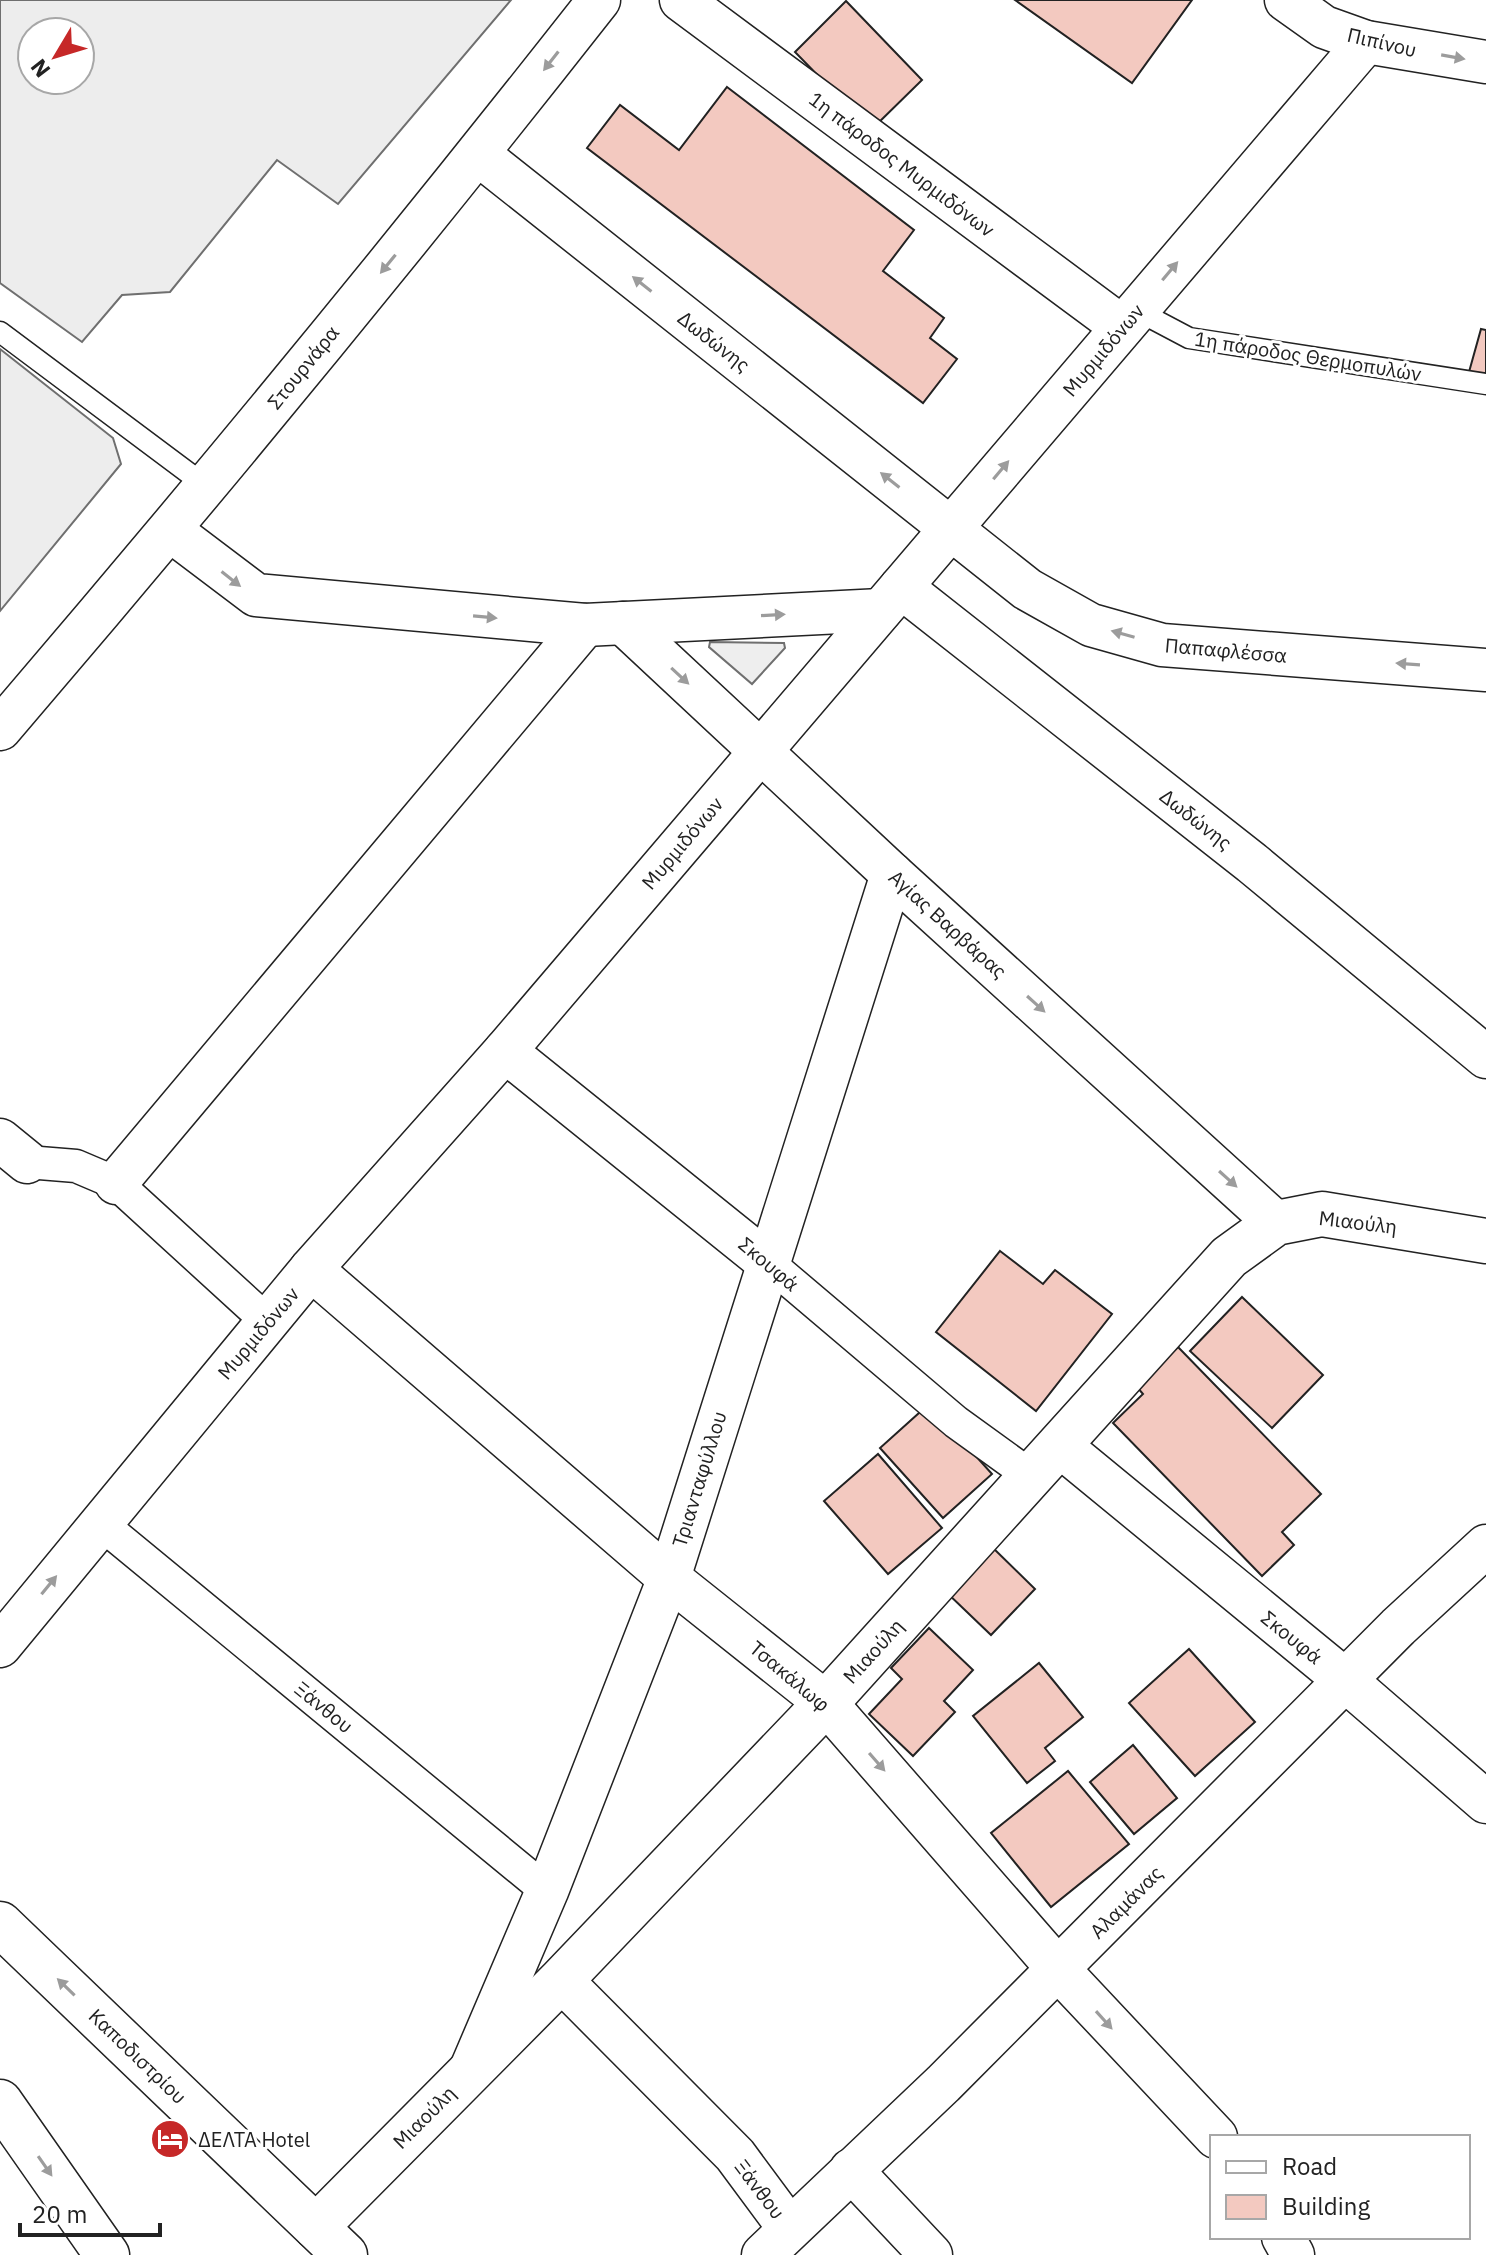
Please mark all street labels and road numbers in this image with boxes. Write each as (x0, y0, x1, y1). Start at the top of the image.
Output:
street label: Πιπίνου (1345, 21, 1419, 63)
street label: 1η πάροδος Μυρμιδόνων (804, 85, 1000, 243)
street label: Μυρμιδόνων (1056, 298, 1150, 402)
street label: Δωδώνης (672, 304, 756, 378)
street label: Στουρνάρα (261, 319, 345, 415)
street label: 1η πάροδος Θερμοπυλών (1193, 325, 1423, 387)
street label: Παπαφλέσσα (1164, 631, 1288, 669)
street label: Δωδώνης (1154, 782, 1238, 856)
street label: Μυρμιδόνων (635, 791, 729, 895)
street label: Αγίας Βαρβάρας (883, 864, 1013, 984)
street label: Μιαούλη (1317, 1204, 1399, 1240)
street label: Σκουφά (733, 1231, 805, 1297)
street label: Μυρμιδόνων (211, 1281, 305, 1385)
street label: Τριανταφύλλου (666, 1408, 732, 1550)
street label: Σκουφά (1256, 1604, 1328, 1670)
street label: Μιαούλη (837, 1613, 909, 1689)
street label: Τσακάλωφ (744, 1635, 836, 1717)
street label: Ξάνθου (289, 1675, 359, 1739)
street label: Αλαμάνας (1084, 1860, 1168, 1944)
street label: Καποδιστρίου (83, 2002, 193, 2110)
street label: Μιαούλη (387, 2080, 461, 2154)
street label: Ξάνθου (729, 2154, 791, 2224)

